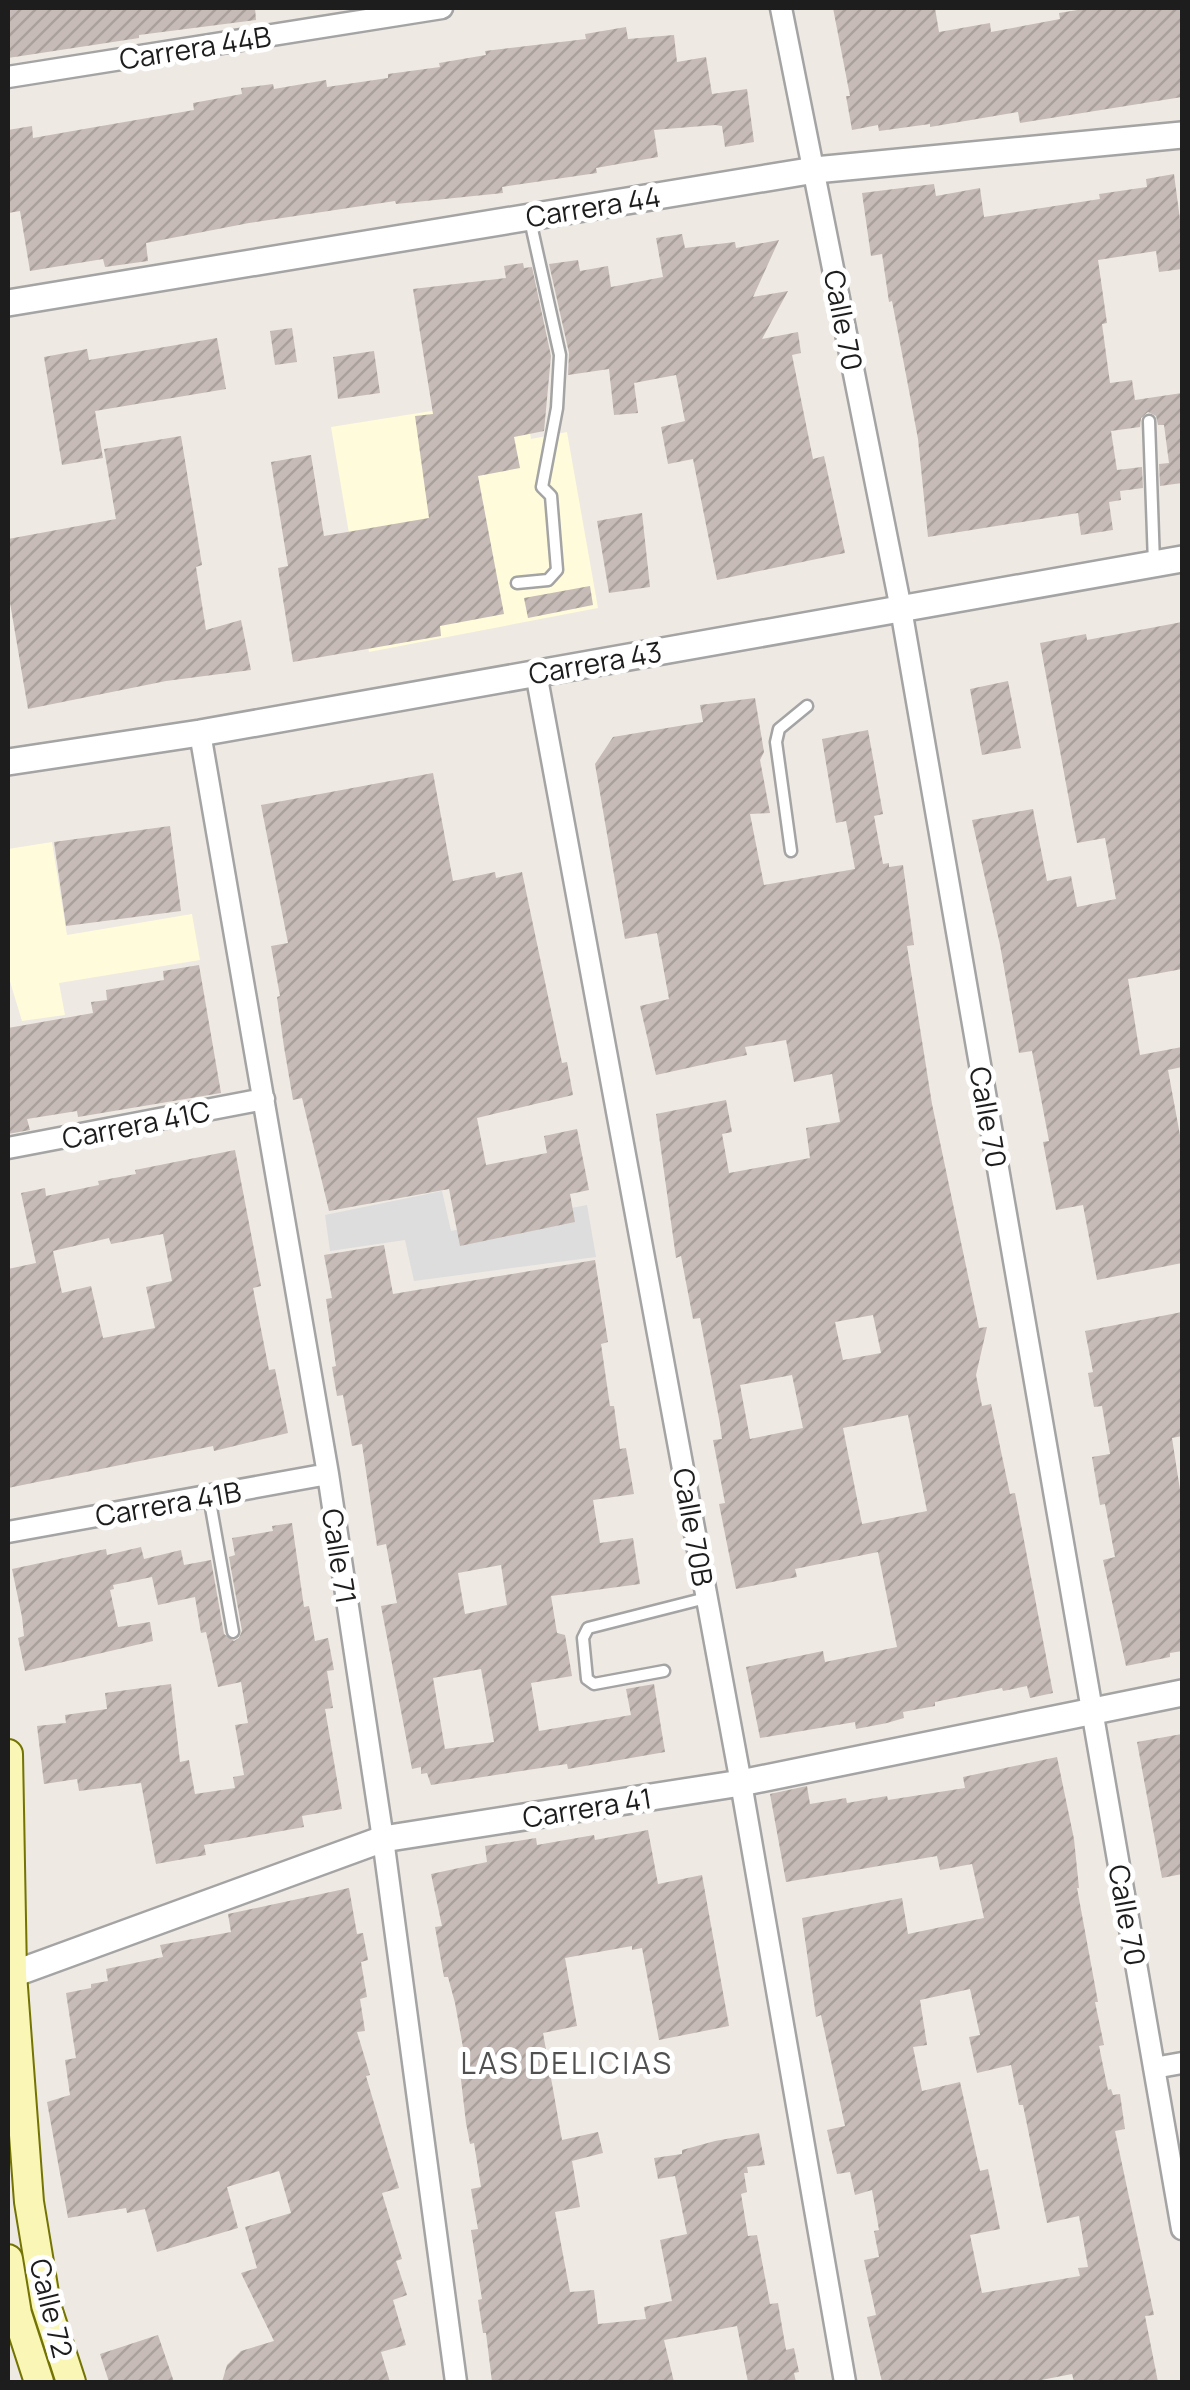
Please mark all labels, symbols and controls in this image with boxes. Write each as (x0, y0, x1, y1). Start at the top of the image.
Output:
street label: Carrera 44B (116, 16, 274, 78)
street label: Carrera 44 (523, 177, 663, 235)
street label: Calle 70 (816, 266, 872, 374)
street label: Carrera 43 (525, 632, 665, 692)
street label: Calle 70 (961, 1064, 1017, 1170)
street label: Carrera 41C (59, 1091, 213, 1157)
street label: Calle 70B (665, 1465, 723, 1589)
street label: Carrera 41B (92, 1472, 244, 1534)
street label: Calle 71 (314, 1506, 366, 1606)
street label: Carrera 41 (520, 1778, 654, 1836)
street label: Calle 70 (1100, 1862, 1156, 1968)
district label: LAS DELICIAS (460, 2042, 674, 2083)
street label: Calle 72 (21, 2255, 83, 2361)

